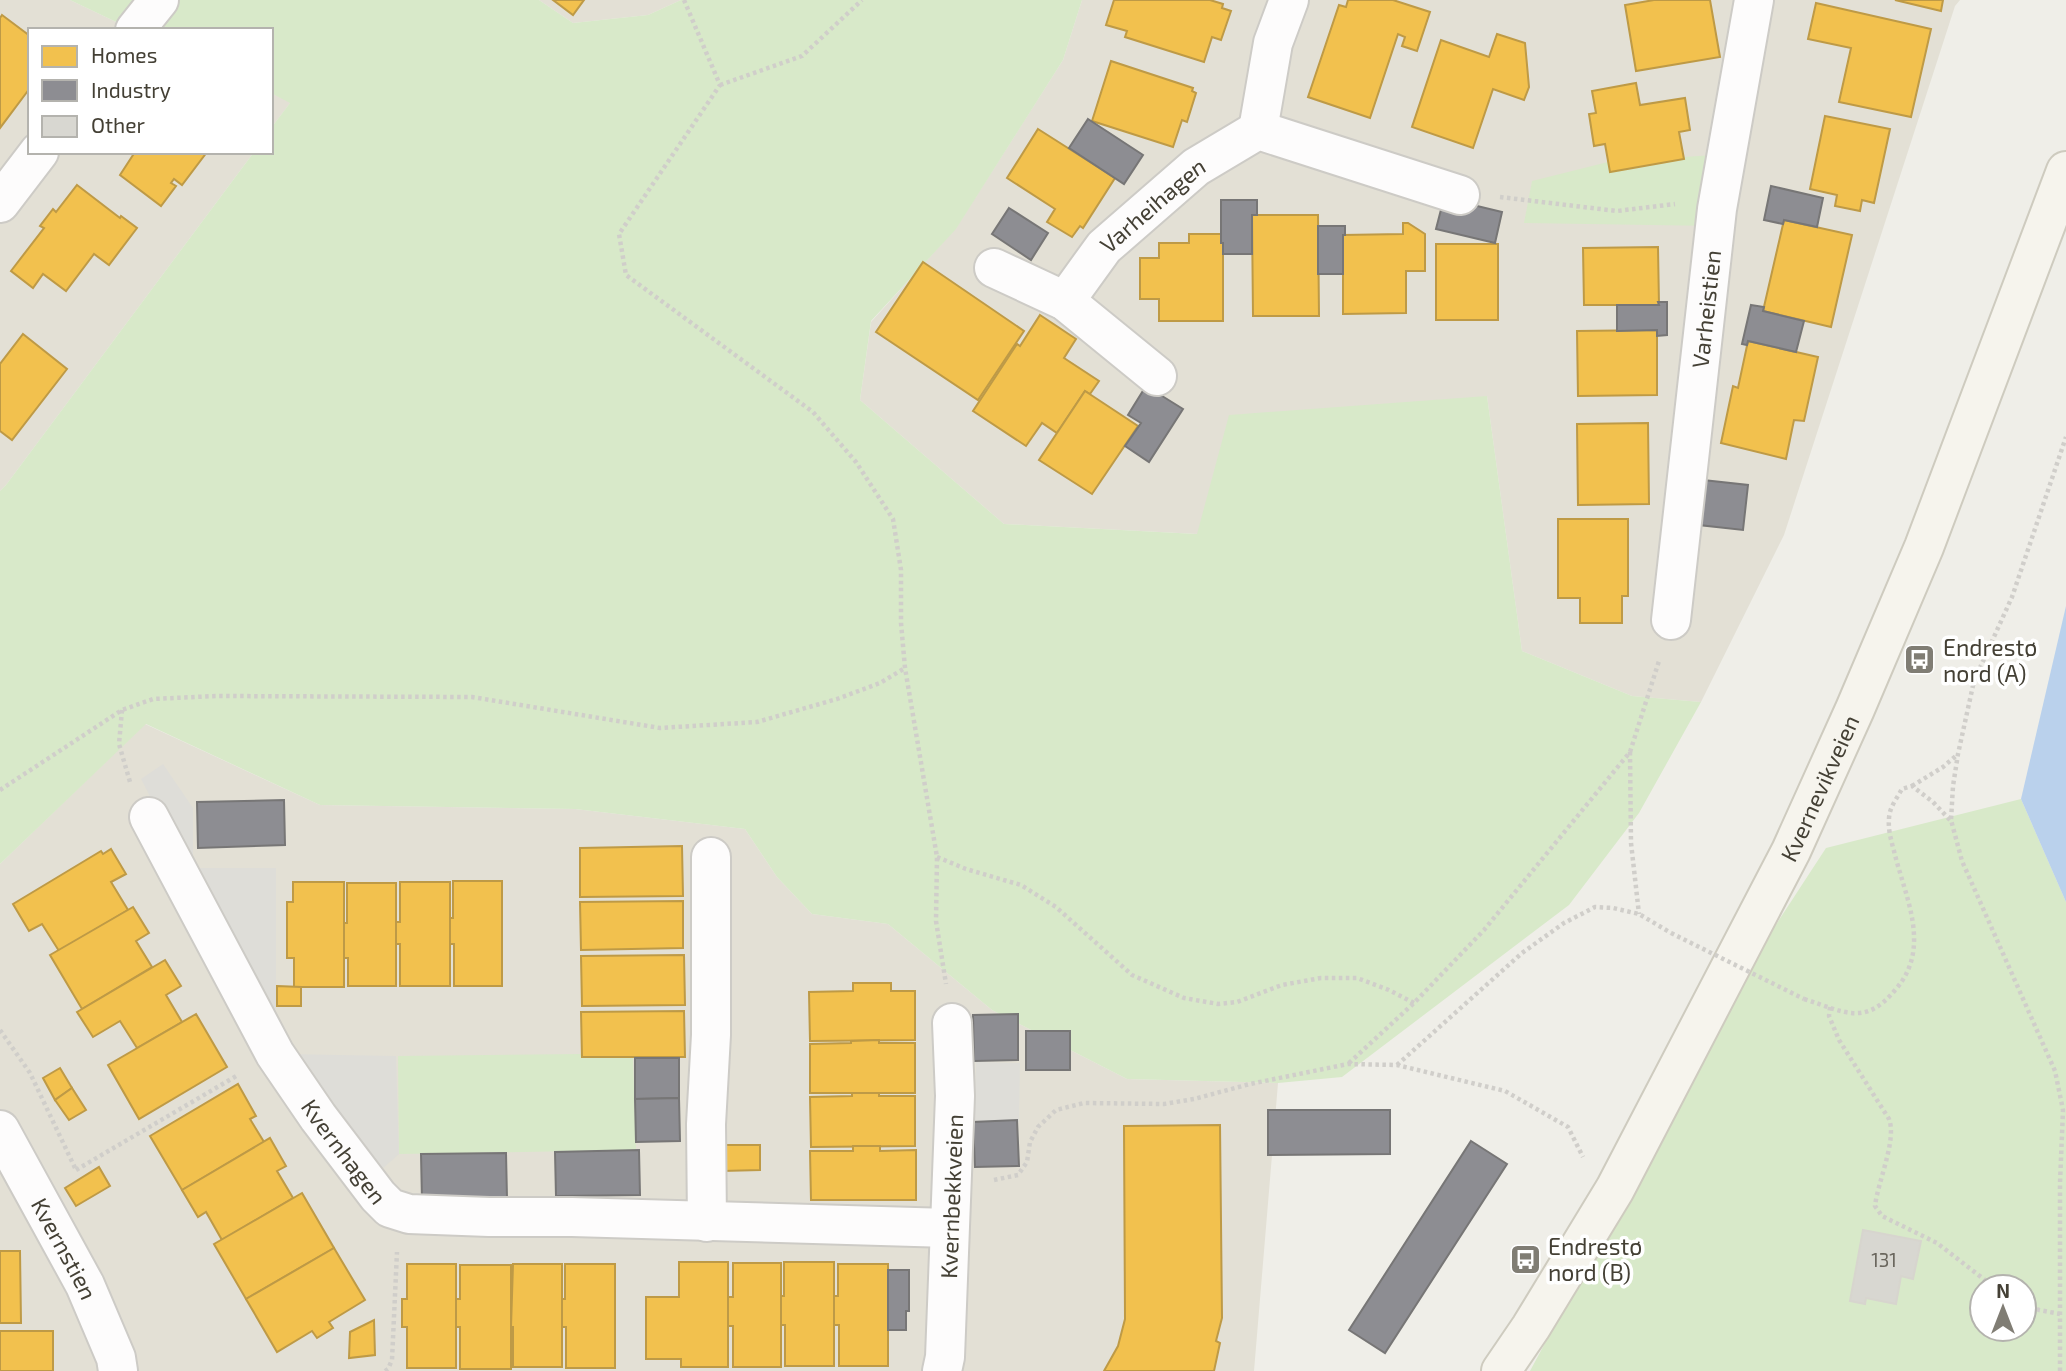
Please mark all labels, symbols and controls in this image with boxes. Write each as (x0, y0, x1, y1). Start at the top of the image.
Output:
legend (28, 28, 273, 154)
text: Homes (91, 42, 157, 67)
text: Industry (91, 77, 171, 102)
text: Other (91, 112, 146, 137)
street label: Varheihagen (1094, 151, 1210, 258)
street label: Varheistien (1685, 248, 1726, 369)
place label: Endrestø nord (A) (1943, 633, 2037, 687)
bus stop icon: Endrestø nord (A) (1903, 643, 1937, 677)
street label: Kvernevikveien (1774, 710, 1865, 866)
street label: Kvernhagen (296, 1093, 393, 1210)
street label: Kvernbekkveien (934, 1114, 968, 1279)
street label: Kvernstien (26, 1193, 103, 1304)
place label: Endrestø nord (B) (1548, 1232, 1642, 1286)
bus stop icon: Endrestø nord (B) (1508, 1242, 1542, 1276)
house number: 131 (1871, 1248, 1897, 1271)
north arrow (1968, 1273, 2038, 1343)
text: N (1996, 1279, 2010, 1302)

